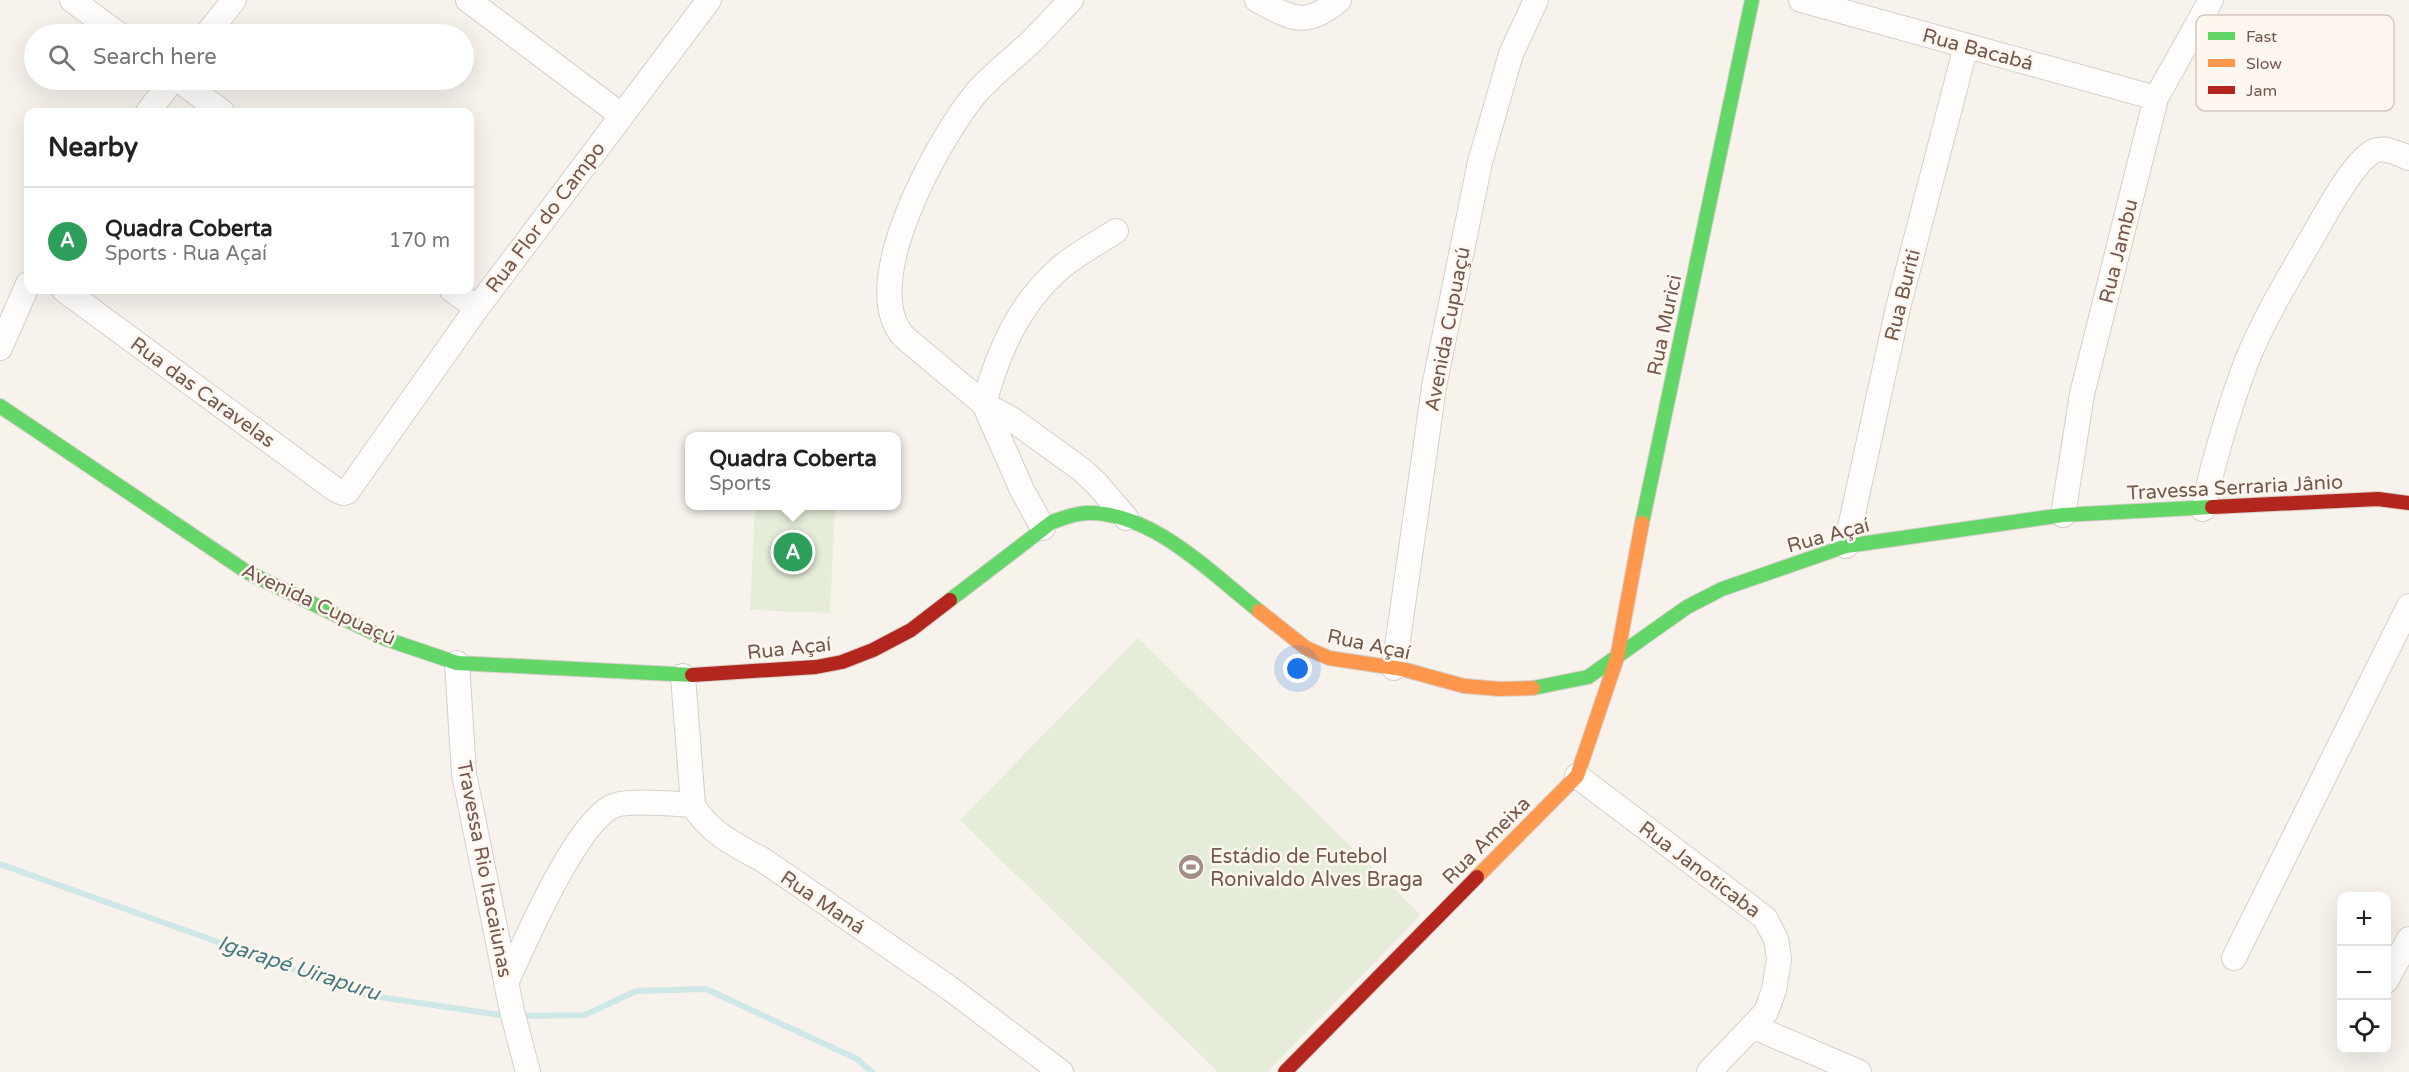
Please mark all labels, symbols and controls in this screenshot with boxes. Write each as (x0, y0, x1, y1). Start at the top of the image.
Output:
legend (2196, 15, 2394, 111)
search box (24, 24, 474, 90)
street label: Rua Bacabá (1920, 24, 2036, 76)
text: Fast (2246, 27, 2277, 47)
icon: search (45, 41, 78, 74)
text: Search here (93, 44, 217, 70)
text: Slow (2246, 54, 2282, 74)
text: Jam (2246, 81, 2277, 101)
text: Nearby (48, 132, 138, 163)
street label: Rua Flor do Campo (481, 137, 610, 298)
street label: Rua Jambu (2094, 197, 2144, 306)
text: Quadra Coberta (105, 216, 273, 242)
text: A (60, 229, 75, 253)
text: 170 m (389, 229, 450, 253)
text: Sports · Rua Açaí (105, 242, 267, 266)
street label: Avenida Cupuaçú (1420, 245, 1476, 413)
street label: Rua Buriti (1880, 247, 1926, 344)
street label: Rua Murici (1643, 273, 1687, 378)
street label: Rua das Caravelas (125, 332, 279, 453)
popup (685, 432, 901, 510)
text: Quadra Coberta (709, 446, 877, 472)
street label: Travessa Serraria Jânio (2126, 470, 2344, 506)
text: Sports (709, 472, 771, 496)
street label: Rua Açaí (1784, 513, 1872, 558)
pin: A (774, 530, 812, 574)
street label: Avenida Cupuaçú (238, 559, 399, 651)
street label: Rua Açaí (1325, 624, 1413, 665)
street label: Rua Açaí (746, 633, 832, 665)
your location (1283, 654, 1312, 683)
street label: Travessa Rio Itacaiunas (451, 759, 517, 980)
street label: Rua Ameixa (1438, 792, 1536, 890)
street label: Rua Janoticaba (1634, 816, 1765, 923)
place label: Estádio de Futebol Ronivaldo Alves Braga (1210, 845, 1423, 892)
sports icon: Estádio de Futebol Ronivaldo Alves Braga (1176, 852, 1206, 882)
street label: Rua Maná (776, 866, 869, 940)
map controls (2337, 892, 2391, 1054)
button: + (2337, 892, 2391, 946)
water label: Igarapé Uirapuru (215, 931, 384, 1007)
button: − (2337, 946, 2391, 1000)
button: locate (2337, 1000, 2391, 1054)

